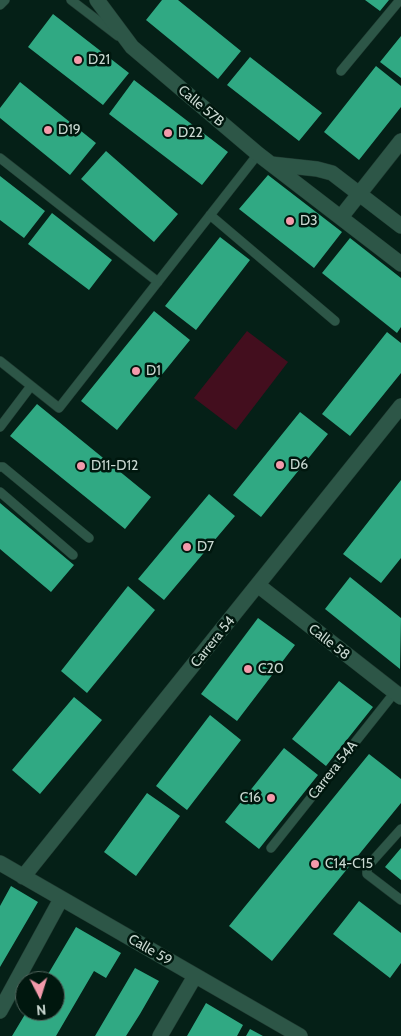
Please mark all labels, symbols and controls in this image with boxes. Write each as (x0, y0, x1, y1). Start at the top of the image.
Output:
place label: D21 (88, 52, 110, 68)
marker: D21 (72, 54, 84, 66)
street label: Calle 57B (174, 82, 228, 130)
place label: D19 (58, 122, 81, 138)
marker: D19 (42, 124, 54, 136)
place label: D22 (178, 125, 203, 141)
marker: D22 (162, 127, 174, 139)
place label: D3 (300, 213, 318, 229)
marker: D3 (284, 215, 296, 227)
place label: D1 (146, 363, 161, 379)
marker: D1 (130, 365, 142, 377)
place label: D6 (290, 457, 308, 473)
place label: D11-D12 (91, 458, 138, 474)
marker: D6 (274, 459, 286, 471)
marker: D11-D12 (75, 460, 87, 472)
place label: D7 (197, 539, 214, 555)
marker: D7 (181, 541, 193, 553)
street label: Carrera 54 (187, 613, 239, 671)
street label: Calle 58 (305, 621, 353, 663)
place label: C20 (258, 661, 284, 677)
marker: C20 (242, 663, 254, 675)
street label: Carrera 54A (305, 737, 361, 803)
place label: C16 (240, 790, 261, 806)
marker: C16 (265, 792, 277, 804)
place label: C14-C15 (325, 856, 373, 872)
marker: C14-C15 (309, 858, 321, 870)
street label: Calle 59 (125, 931, 175, 969)
north arrow (15, 971, 65, 1021)
text: N (36, 1001, 47, 1019)

